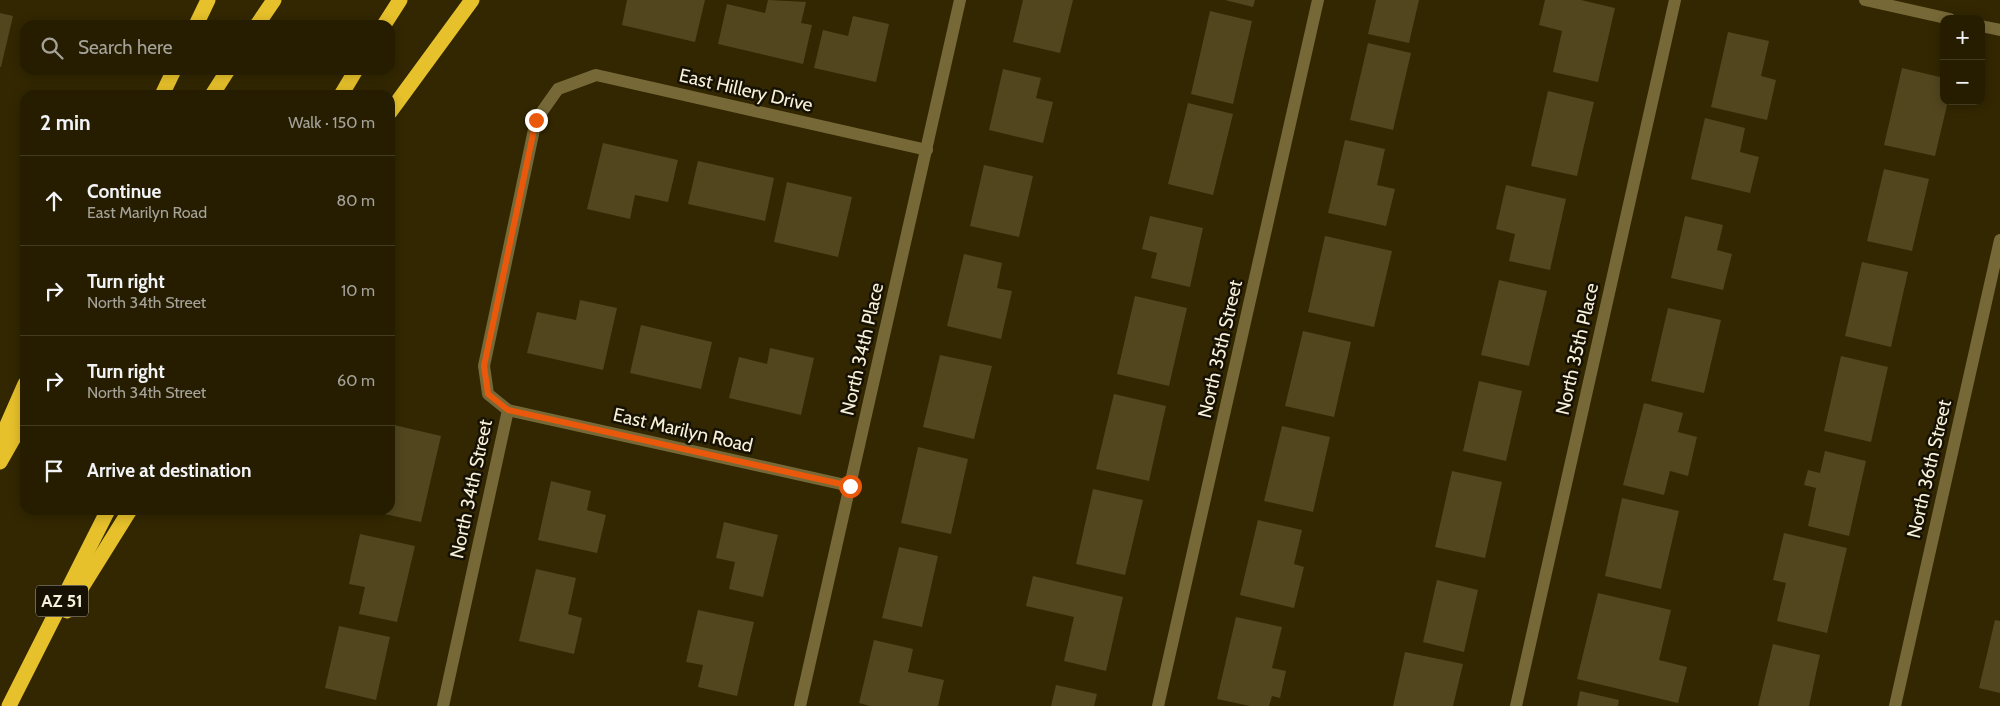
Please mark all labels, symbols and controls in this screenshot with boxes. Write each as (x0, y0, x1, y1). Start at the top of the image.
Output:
map controls (1940, 15, 1985, 105)
button: + (1940, 15, 1985, 60)
search box (20, 20, 395, 75)
icon: search (38, 34, 66, 62)
text: Search here (78, 36, 172, 59)
button: − (1940, 60, 1985, 105)
street label: East Hillery Drive (677, 63, 815, 117)
route end (525, 109, 548, 132)
text: 2 min (40, 110, 91, 135)
text: Walk · 150 m (288, 113, 375, 132)
text: Continue (87, 180, 161, 203)
icon: ahead (40, 187, 68, 215)
text: 80 m (337, 191, 375, 210)
text: East Marilyn Road (87, 203, 207, 222)
text: Turn right (87, 270, 165, 293)
icon: right (40, 277, 68, 305)
street label: North 35th Street (1193, 277, 1247, 420)
street label: North 34th Place (836, 280, 888, 418)
text: 10 m (341, 281, 375, 300)
street label: North 35th Place (1551, 281, 1603, 417)
text: North 34th Street (87, 293, 206, 312)
text: Turn right (87, 360, 165, 383)
icon: right (40, 367, 68, 395)
text: 60 m (337, 371, 375, 390)
text: North 34th Street (87, 383, 206, 402)
street label: North 36th Street (1902, 397, 1956, 540)
street label: East Marilyn Road (611, 403, 755, 457)
street label: North 34th Street (445, 417, 497, 561)
icon: arrive (40, 457, 68, 485)
text: Arrive at destination (87, 459, 251, 482)
route start (839, 475, 862, 498)
road number: AZ 51 (36, 586, 88, 616)

